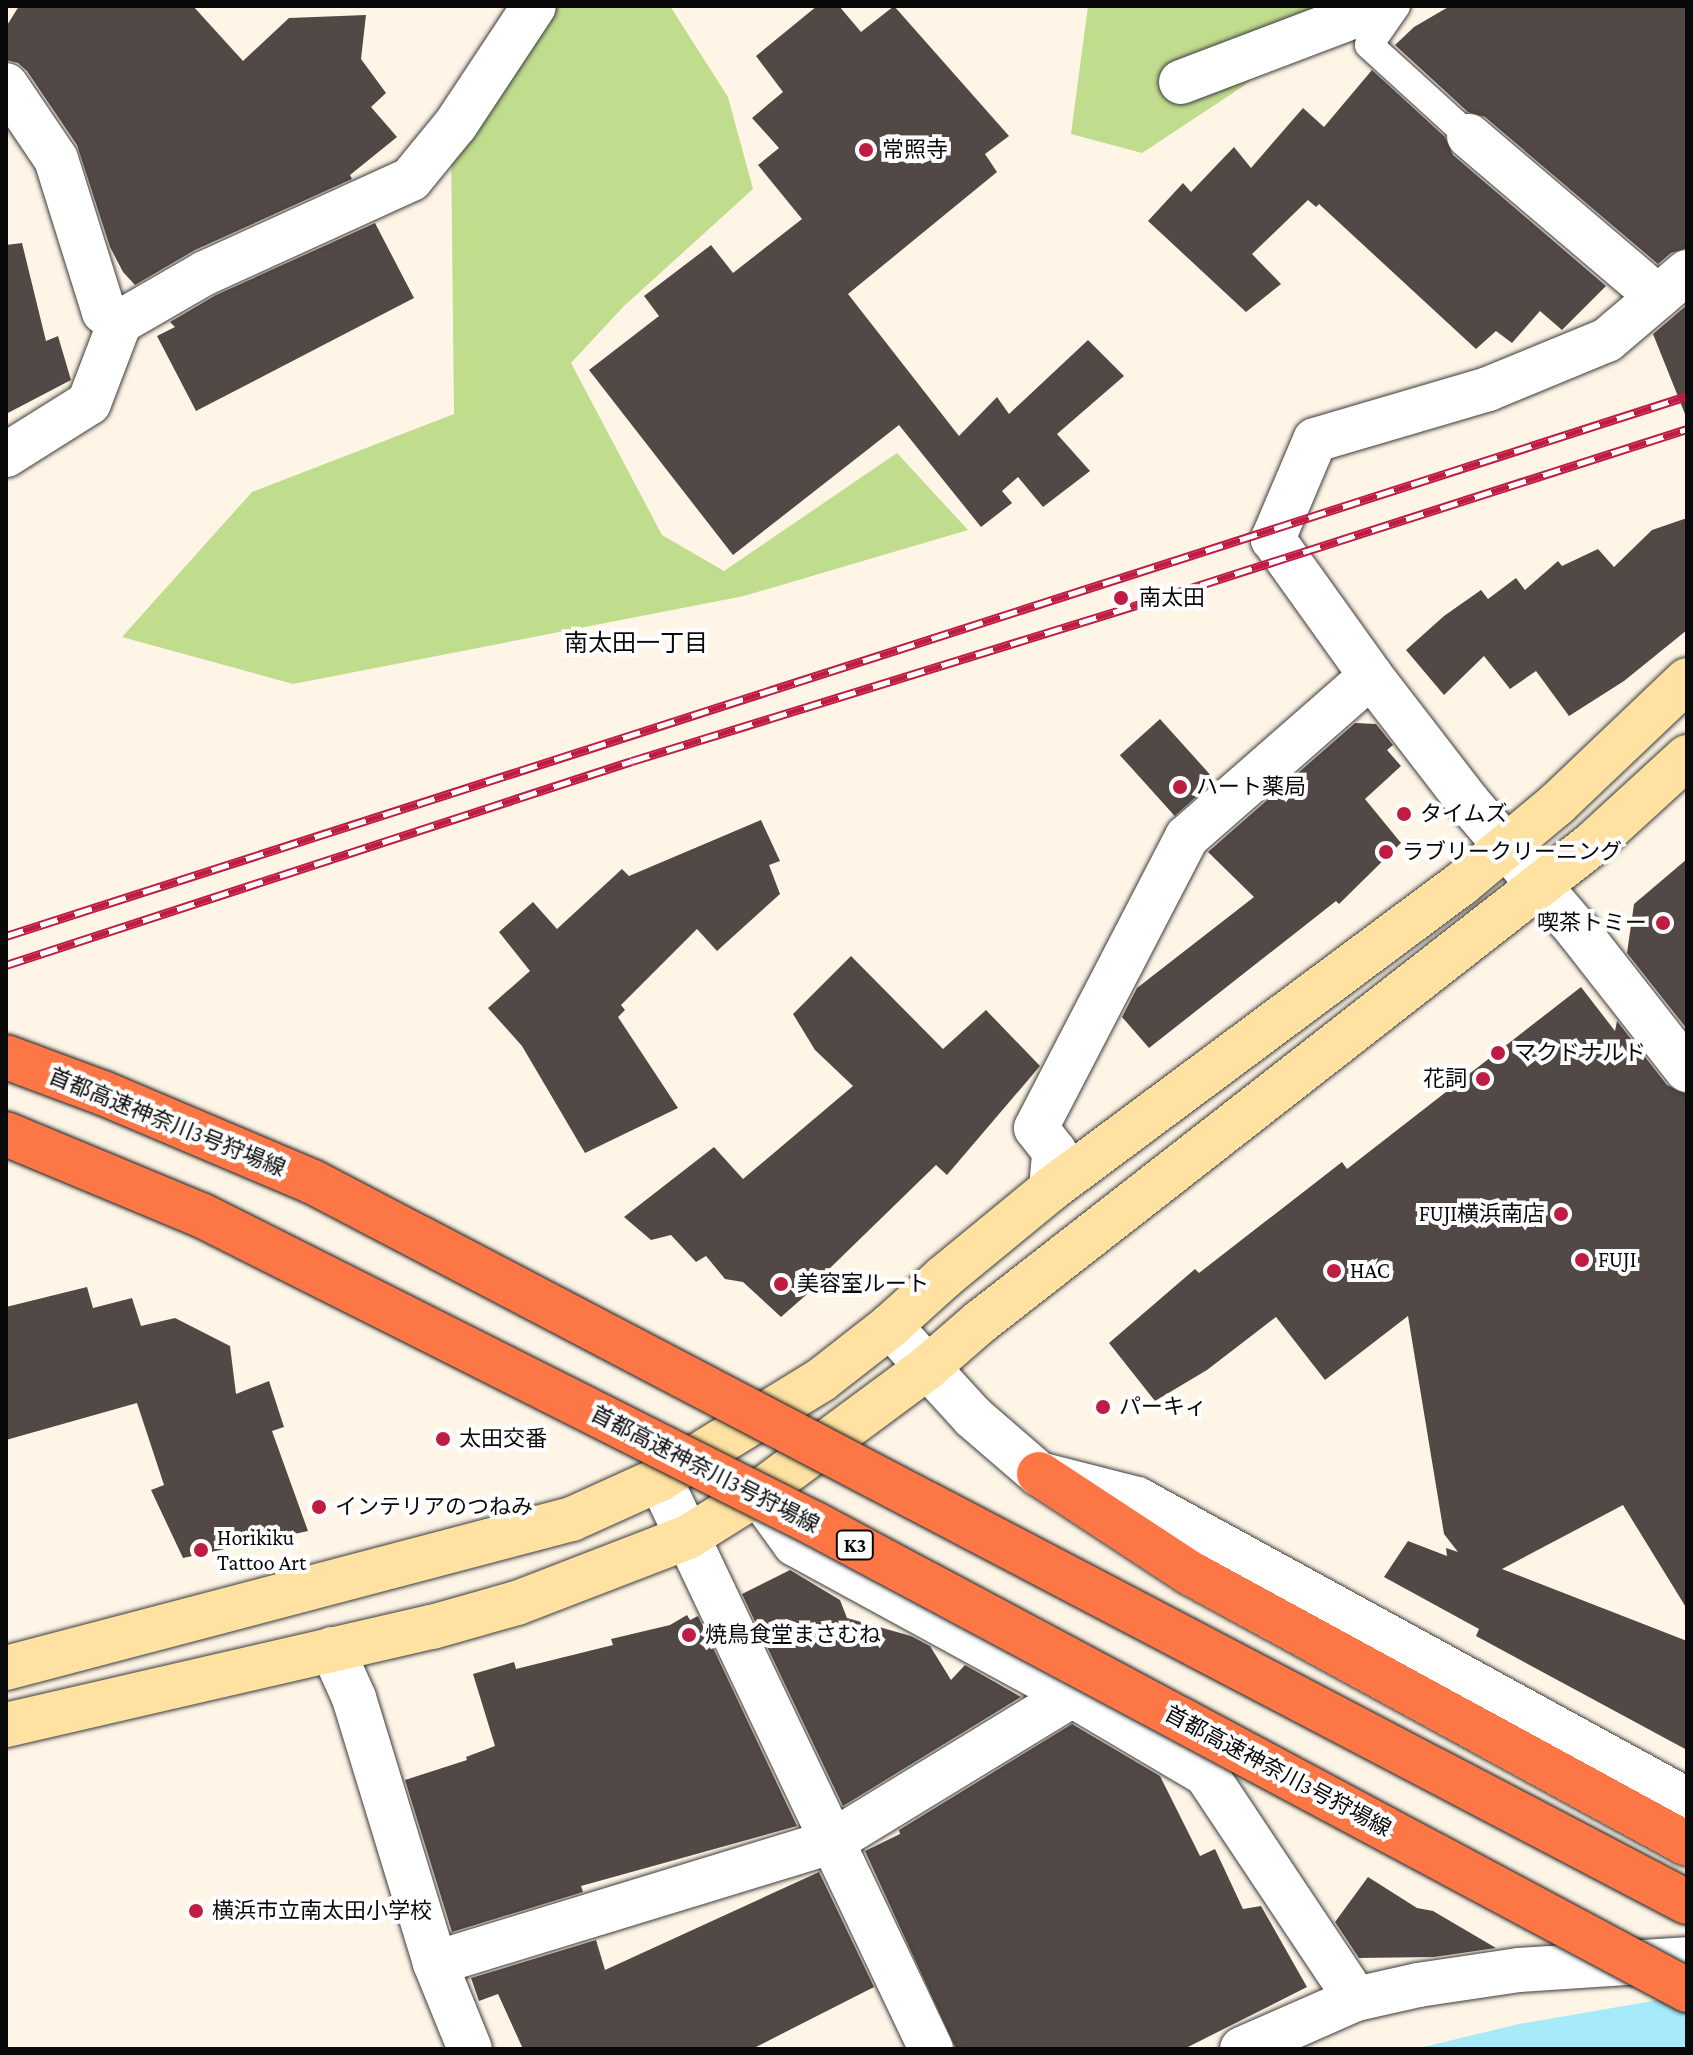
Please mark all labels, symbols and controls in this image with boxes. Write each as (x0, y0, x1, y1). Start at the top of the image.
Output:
place label: 常照寺 (882, 137, 948, 163)
marker: 常照寺 (857, 141, 875, 159)
place label: 南太田 (1139, 585, 1205, 611)
marker: 南太田 (1110, 587, 1132, 609)
district label: 南太田一丁目 (564, 629, 708, 657)
place label: ハート薬局 (1196, 774, 1306, 800)
marker: ハート薬局 (1171, 778, 1189, 796)
place label: タイムズ (1420, 801, 1508, 827)
marker: タイムズ (1395, 805, 1413, 823)
place label: ラブリークリーニング (1402, 839, 1622, 865)
marker: ラブリークリーニング (1377, 843, 1395, 861)
place label: 喫茶トミー (1537, 910, 1647, 936)
marker: 喫茶トミー (1654, 914, 1672, 932)
place label: マクドナルド (1514, 1040, 1646, 1066)
marker: マクドナルド (1489, 1044, 1507, 1062)
street label: 首都高速神奈川3号狩場線 (45, 1062, 289, 1182)
place label: 花詞 (1423, 1066, 1467, 1092)
marker: 花詞 (1474, 1070, 1492, 1088)
place label: FUJI横浜南店 (1419, 1201, 1545, 1227)
marker: FUJI横浜南店 (1552, 1205, 1570, 1223)
place label: FUJI (1598, 1247, 1636, 1273)
marker: FUJI (1573, 1251, 1591, 1269)
place label: HAC (1350, 1258, 1390, 1284)
marker: HAC (1325, 1262, 1343, 1280)
place label: 美容室ルート (797, 1271, 929, 1297)
marker: 美容室ルート (772, 1275, 790, 1293)
place label: パーキィ (1119, 1394, 1207, 1420)
marker: パーキィ (1094, 1398, 1112, 1416)
street label: 首都高速神奈川3号狩場線 (587, 1400, 823, 1538)
place label: 太田交番 (459, 1426, 547, 1452)
marker: 太田交番 (434, 1430, 452, 1448)
place label: インテリアのつねみ (335, 1494, 533, 1520)
marker: インテリアのつねみ (310, 1498, 328, 1516)
place label: Horikiku Tattoo Art (217, 1524, 306, 1576)
road number: K3 (835, 1529, 875, 1561)
marker: Horikiku Tattoo Art (192, 1541, 210, 1559)
place label: 焼鳥食堂まさむね (705, 1622, 881, 1648)
marker: 焼鳥食堂まさむね (680, 1626, 698, 1644)
street label: 首都高速神奈川3号狩場線 (1160, 1700, 1396, 1842)
place label: 横浜市立南太田小学校 (212, 1898, 432, 1924)
marker: 横浜市立南太田小学校 (187, 1902, 205, 1920)

